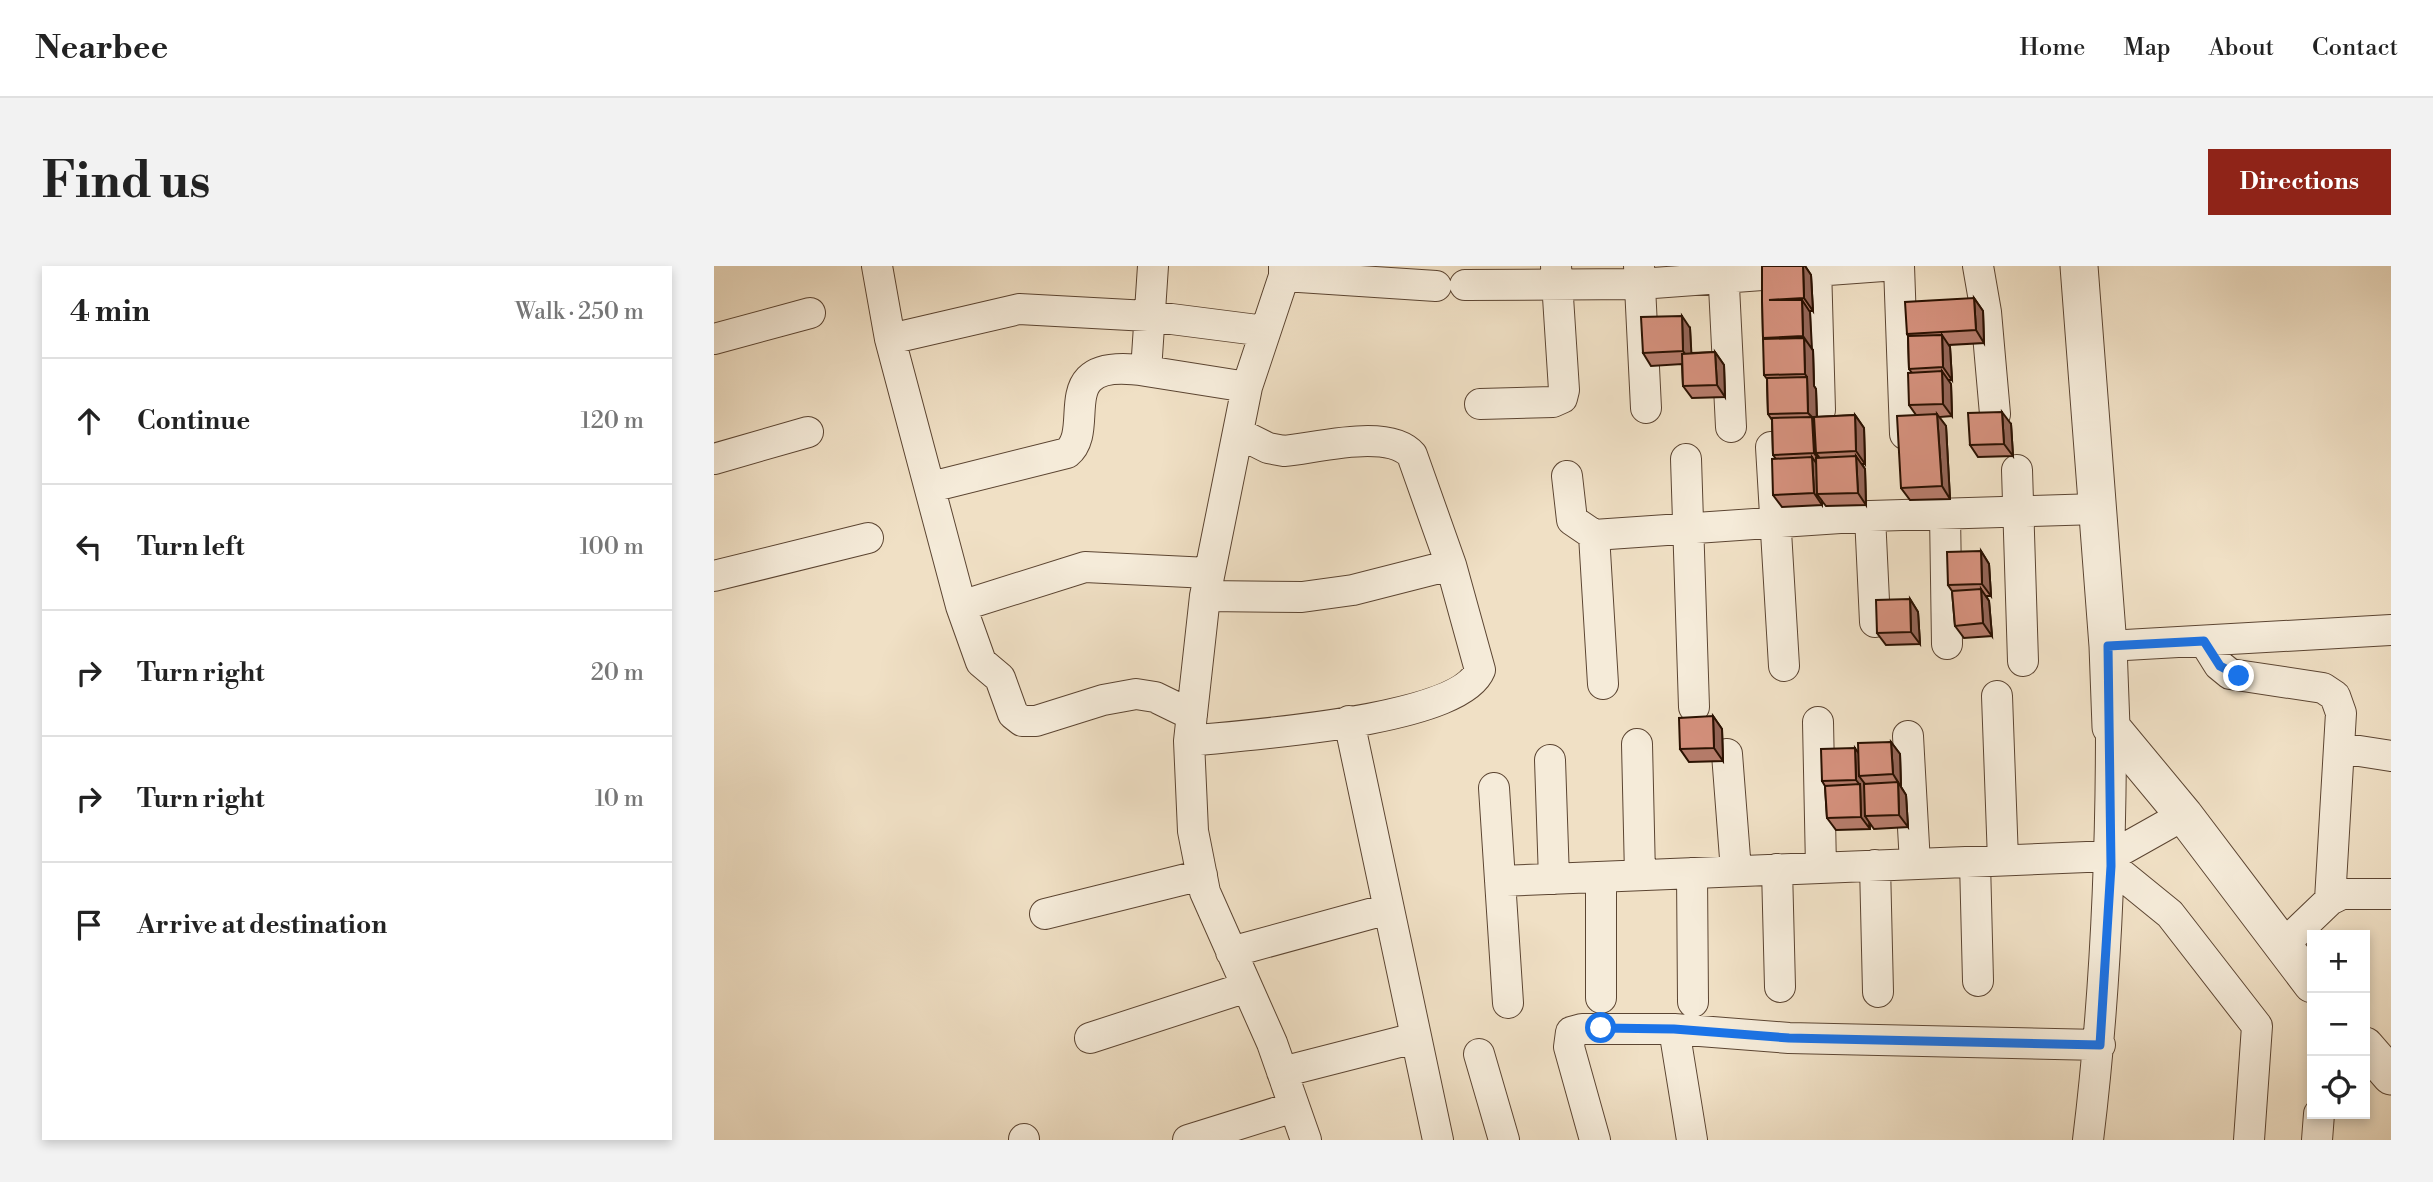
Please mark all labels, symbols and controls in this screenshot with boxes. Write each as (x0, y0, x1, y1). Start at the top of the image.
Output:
text: Nearbee (35, 28, 168, 69)
text: Home (2020, 33, 2085, 63)
text: Map (2123, 33, 2171, 63)
text: About (2209, 33, 2274, 63)
text: Contact (2312, 33, 2398, 63)
button: Directions (2208, 149, 2391, 215)
text: Find us (42, 152, 211, 213)
text: 4 min (70, 293, 150, 331)
text: Walk · 250 m (515, 298, 644, 326)
icon: ahead (70, 402, 108, 440)
text: Continue (137, 405, 250, 437)
text: 120 m (580, 407, 644, 435)
icon: left (70, 528, 108, 566)
text: Turn left (137, 531, 245, 563)
text: 100 m (579, 533, 644, 561)
icon: right (70, 654, 108, 692)
text: Turn right (137, 657, 265, 689)
text: 20 m (591, 659, 644, 687)
route end (2223, 660, 2254, 691)
icon: right (70, 780, 108, 818)
text: Turn right (137, 783, 265, 815)
text: 10 m (595, 785, 644, 813)
icon: arrive (70, 906, 108, 944)
text: Arrive at destination (137, 909, 387, 941)
map controls (2307, 930, 2370, 1119)
button: + (2307, 930, 2370, 993)
button: − (2307, 993, 2370, 1056)
route start (1585, 1012, 1616, 1043)
button: locate (2307, 1056, 2370, 1119)

